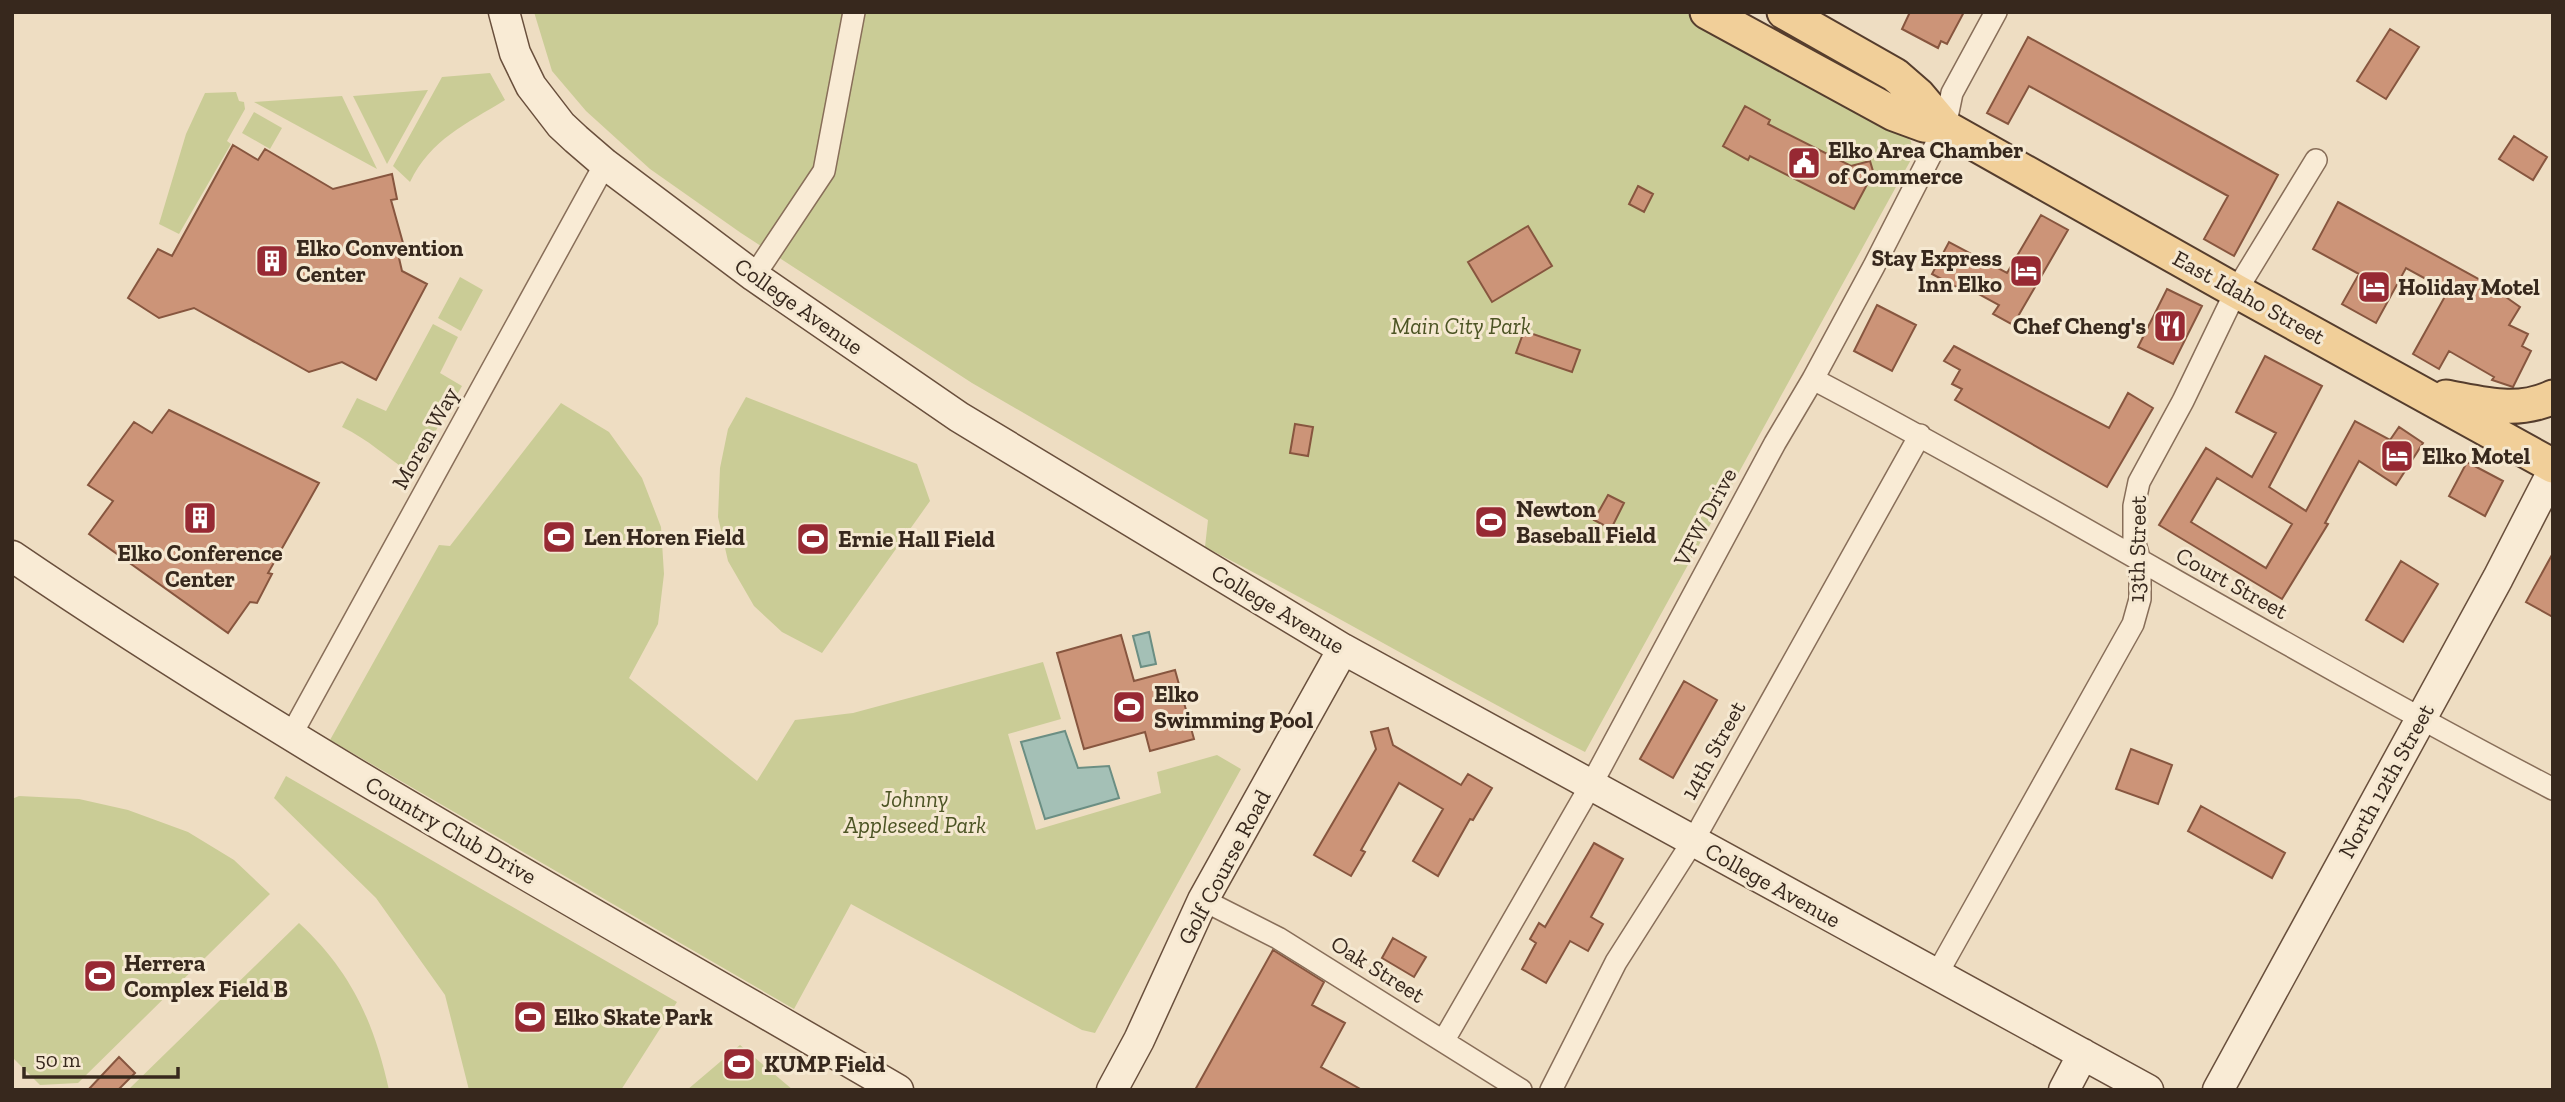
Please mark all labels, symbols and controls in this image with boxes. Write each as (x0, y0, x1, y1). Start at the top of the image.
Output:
place label: Elko Area Chamber of Commerce (1828, 136, 2023, 190)
public building icon: Elko Area Chamber of Commerce (1785, 144, 1823, 182)
place label: Elko Convention Center (296, 234, 464, 288)
building icon: Elko Convention Center (253, 242, 291, 280)
place label: Stay Express Inn Elko (1871, 244, 2002, 298)
street label: East Idaho Street (2168, 244, 2330, 351)
street label: College Avenue (729, 251, 869, 361)
hotel icon: Stay Express Inn Elko (2007, 252, 2045, 290)
hotel icon: Holiday Motel (2355, 268, 2393, 306)
place label: Holiday Motel (2398, 273, 2540, 301)
restaurant icon: Chef Cheng's (2151, 307, 2189, 345)
park label: Main City Park (1391, 312, 1531, 340)
place label: Chef Cheng's (2013, 312, 2146, 340)
street label: Moren Way (385, 382, 465, 494)
hotel icon: Elko Motel (2378, 437, 2416, 475)
place label: Elko Motel (2422, 442, 2531, 470)
street label: VFW Drive (1667, 463, 1743, 572)
place label: Newton Baseball Field (1516, 495, 1656, 549)
street label: 13th Street (2122, 495, 2152, 603)
building icon: Elko Conference Center (181, 499, 219, 537)
sports icon: Newton Baseball Field (1472, 503, 1510, 541)
sports icon: Len Horen Field (540, 518, 578, 556)
sports icon: Ernie Hall Field (794, 520, 832, 558)
place label: Len Horen Field (584, 523, 745, 551)
place label: Ernie Hall Field (838, 525, 995, 553)
place label: Elko Conference Center (117, 539, 283, 593)
street label: Court Street (2171, 541, 2293, 625)
street label: College Avenue (1206, 558, 1350, 660)
place label: Elko Swimming Pool (1154, 680, 1314, 734)
sports icon: Elko Swimming Pool (1110, 688, 1148, 726)
street label: 14th Street (1675, 695, 1752, 804)
street label: North 12th Street (2332, 699, 2440, 863)
street label: Country Club Drive (360, 770, 542, 890)
park label: Johnny Appleseed Park (843, 785, 986, 839)
street label: Golf Course Road (1171, 785, 1277, 949)
street label: College Avenue (1700, 836, 1846, 934)
street label: Oak Street (1326, 929, 1431, 1009)
place label: Herrera Complex Field B (124, 949, 288, 1003)
sports icon: Herrera Complex Field B (81, 957, 119, 995)
sports icon: Elko Skate Park (511, 998, 549, 1036)
place label: Elko Skate Park (554, 1003, 713, 1031)
scale bar (24, 1036, 178, 1080)
sports icon: KUMP Field (720, 1045, 758, 1083)
text: 50 m (35, 1047, 81, 1072)
place label: KUMP Field (764, 1050, 885, 1078)

